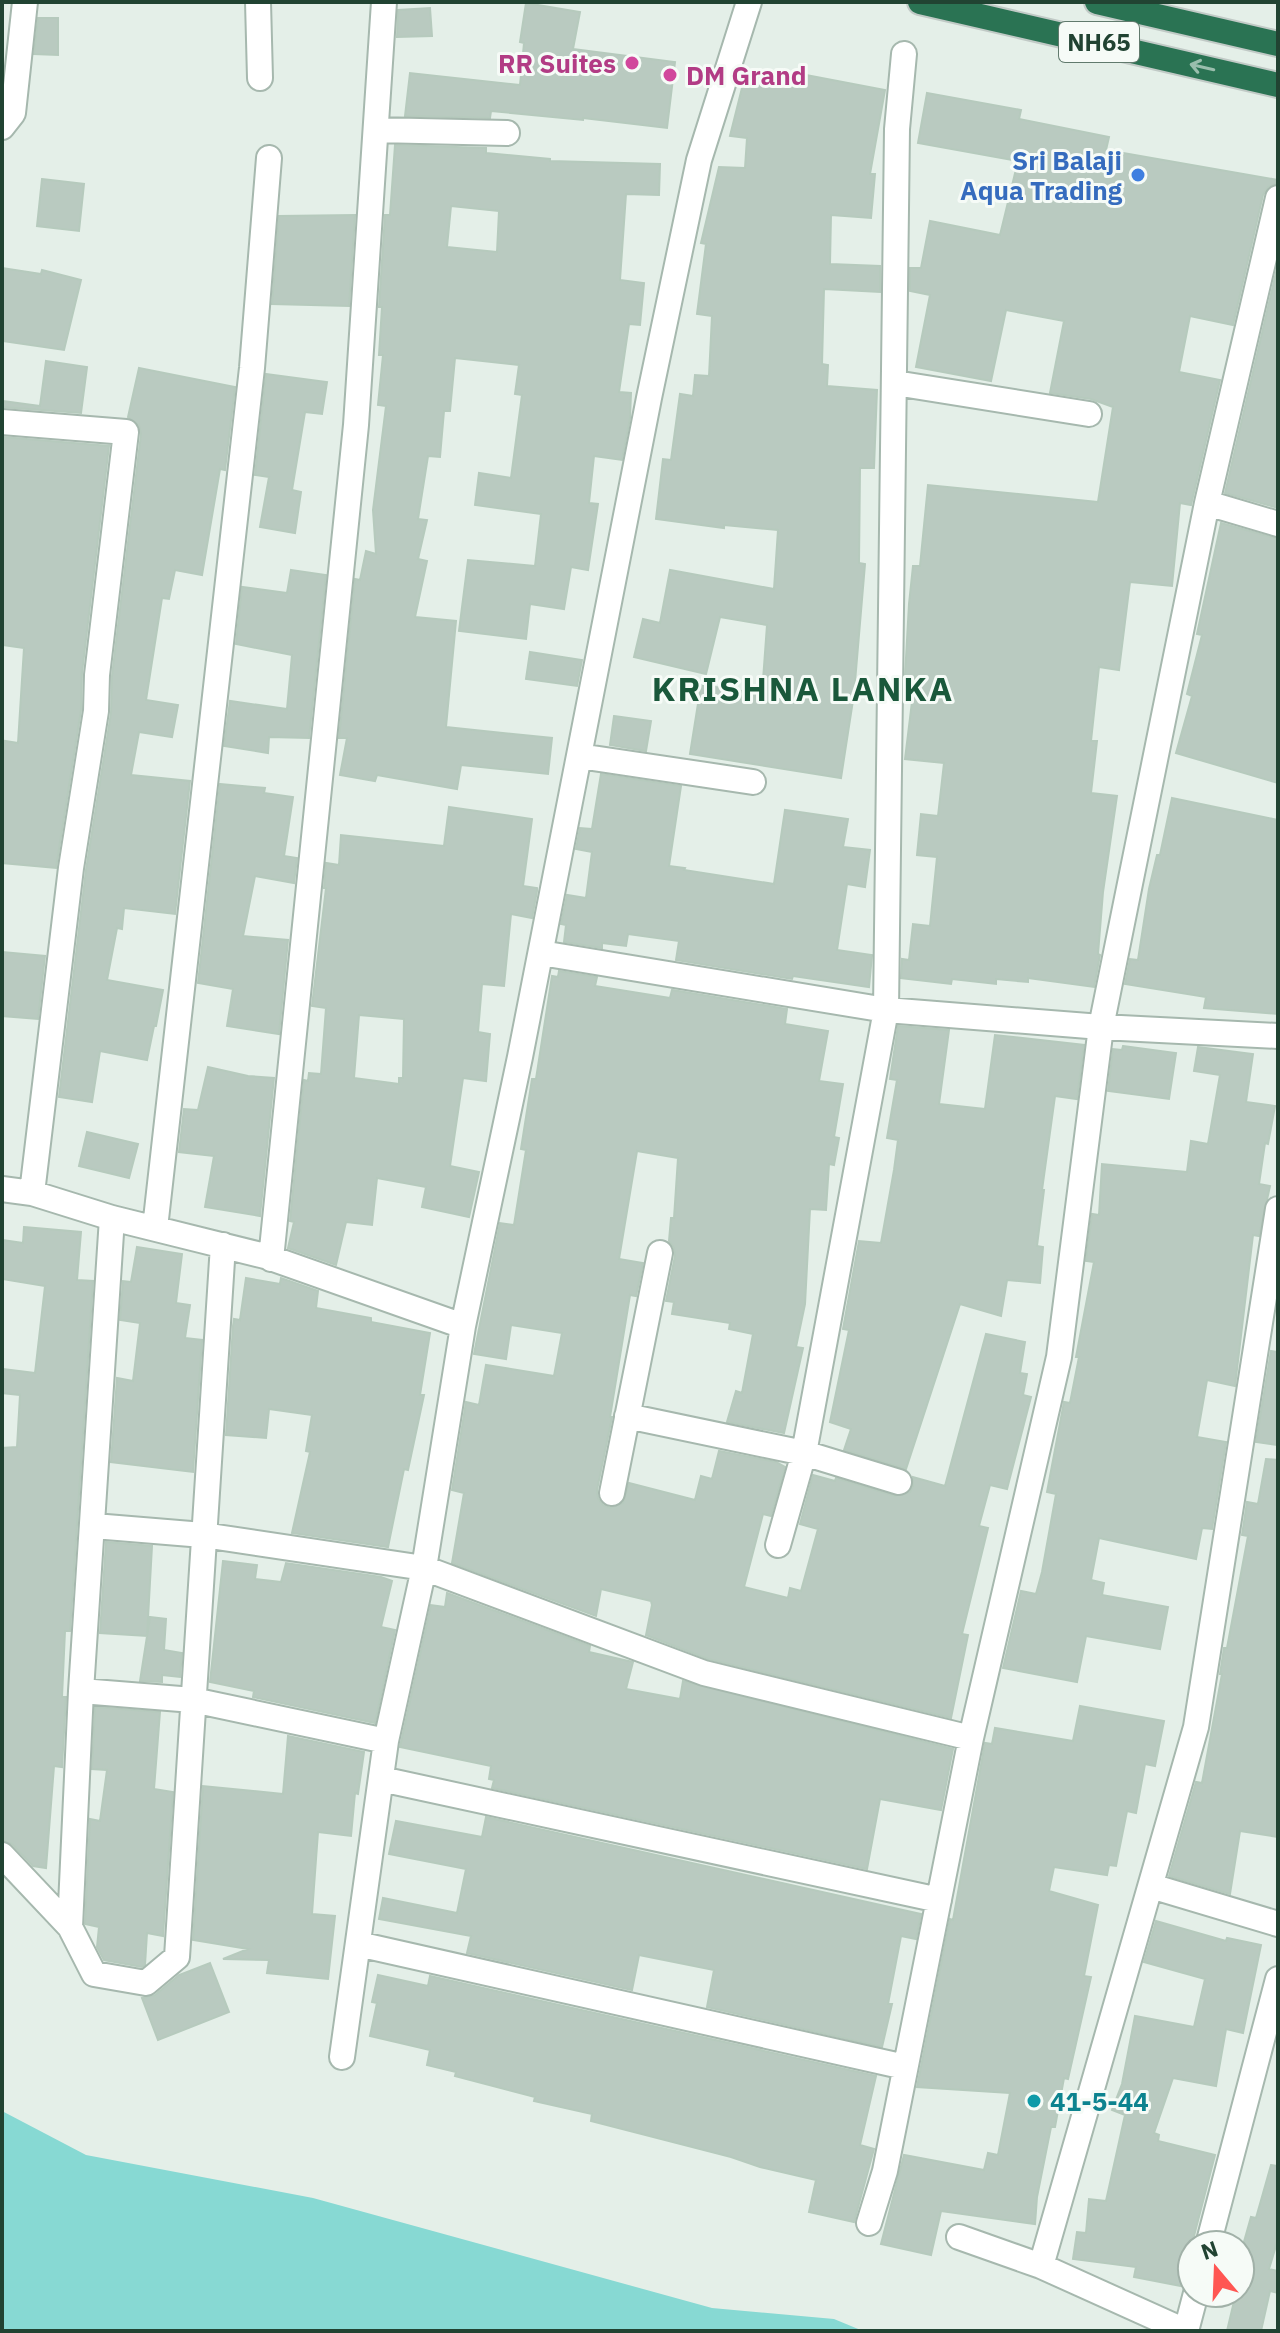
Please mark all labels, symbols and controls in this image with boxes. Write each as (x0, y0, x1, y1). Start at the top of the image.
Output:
road number: NH65 (1059, 22, 1139, 62)
place label: RR Suites (498, 46, 616, 80)
marker: RR Suites (623, 54, 641, 72)
place label: DM Grand (686, 58, 806, 92)
one-way arrow (1190, 58, 1216, 73)
marker: DM Grand (661, 66, 679, 84)
place label: Sri Balaji Aqua Trading (960, 143, 1123, 207)
marker: Sri Balaji Aqua Trading (1129, 166, 1147, 184)
district label: KRISHNA LANKA (652, 666, 954, 710)
place label: 41-5-44 (1050, 2084, 1149, 2118)
marker: 41-5-44 (1025, 2092, 1043, 2110)
north arrow (1176, 2229, 1256, 2309)
text: N (1197, 2233, 1222, 2266)

